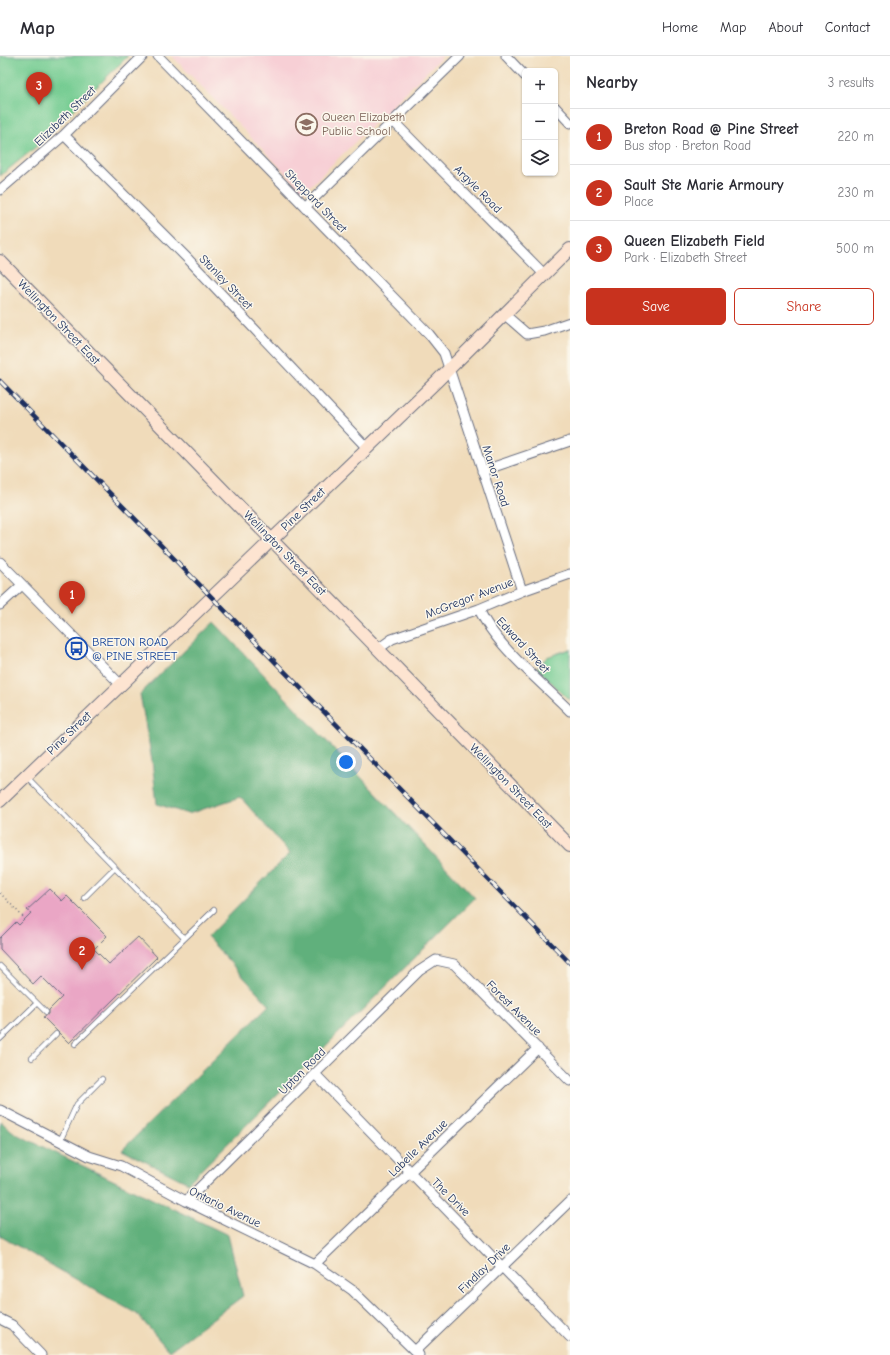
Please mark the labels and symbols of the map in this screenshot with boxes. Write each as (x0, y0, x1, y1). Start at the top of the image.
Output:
pin: 3 (26, 72, 52, 105)
street label: Elizabeth Street (31, 83, 99, 149)
place label: Queen Elizabeth Public School (322, 110, 405, 138)
school or university icon: Queen Elizabeth Public School (293, 111, 319, 137)
street label: Argyle Road (451, 162, 505, 216)
street label: Sheppard Street (282, 166, 350, 236)
street label: Stanley Street (196, 252, 256, 313)
street label: Wellington Street East (15, 277, 104, 368)
street label: Manor Road (479, 443, 513, 509)
street label: Pine Street (278, 484, 328, 534)
street label: Wellington Street East (241, 508, 330, 599)
street label: McGregor Avenue (423, 575, 515, 621)
pin: 1 (59, 581, 85, 614)
street label: Edward Street (493, 614, 553, 676)
place label: BRETON ROAD @ PINE STREET (92, 635, 178, 663)
bus stop icon: BRETON ROAD @ PINE STREET (63, 636, 89, 662)
street label: Pine Street (44, 708, 94, 758)
street label: Wellington Street East (467, 741, 556, 832)
your location (336, 752, 356, 772)
pin: 2 (69, 937, 95, 970)
street label: Forest Avenue (484, 978, 544, 1038)
street label: Upton Road (276, 1045, 328, 1097)
street label: Labelle Avenue (386, 1116, 450, 1180)
street label: The Drive (429, 1175, 473, 1219)
street label: Ontario Avenue (187, 1184, 263, 1230)
street label: Findlay Drive (455, 1240, 513, 1296)

